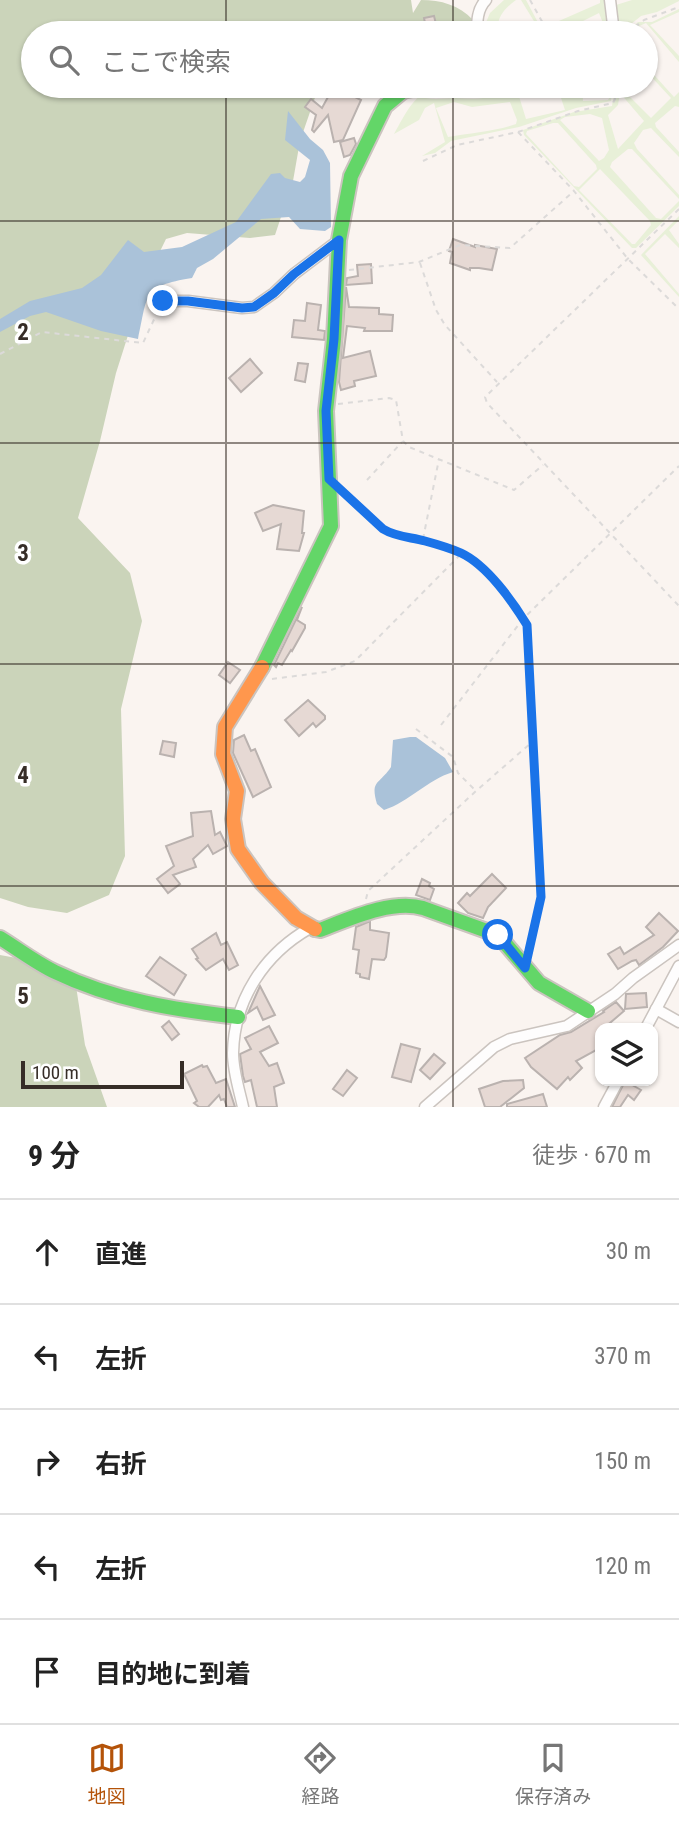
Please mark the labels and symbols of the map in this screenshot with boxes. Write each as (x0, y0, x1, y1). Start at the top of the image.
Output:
route end (147, 285, 178, 316)
text: 2 (17, 319, 29, 346)
text: 3 (17, 540, 29, 567)
text: 4 (17, 762, 29, 789)
route start (482, 919, 513, 950)
text: 5 (17, 983, 29, 1010)
scale bar (21, 1058, 184, 1090)

